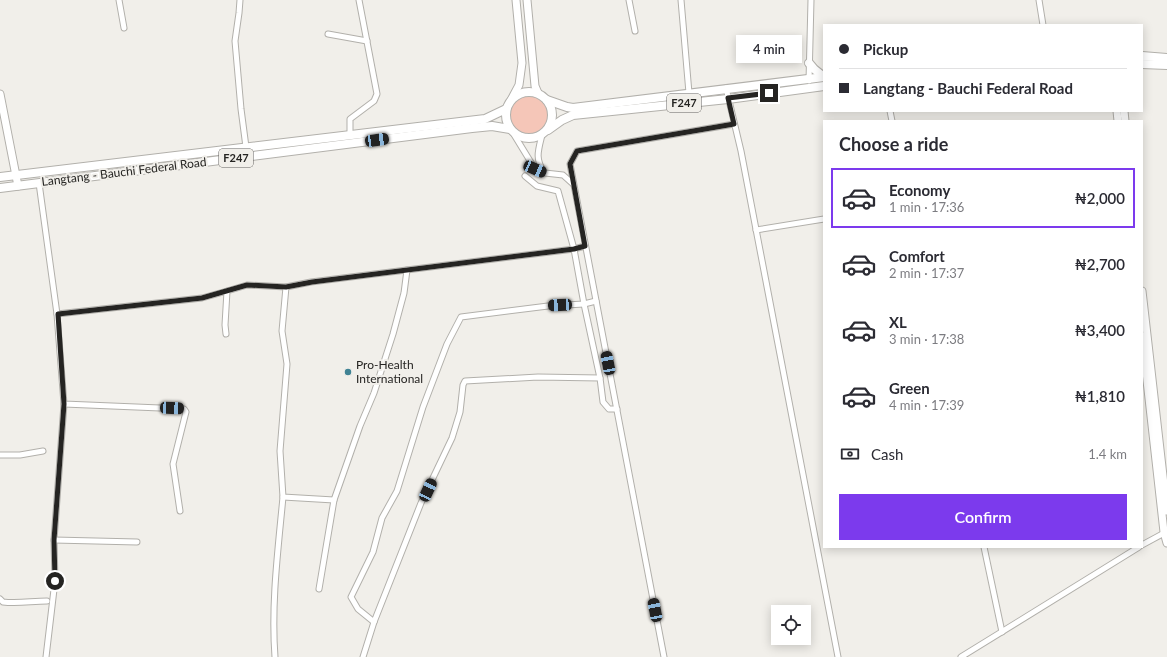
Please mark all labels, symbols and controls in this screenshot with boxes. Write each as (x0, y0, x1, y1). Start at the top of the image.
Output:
callout: 4 min (736, 35, 802, 63)
text: Pickup (863, 40, 908, 58)
text: 4 min (753, 41, 785, 57)
text: Langtang - Bauchi Federal Road (863, 79, 1073, 97)
route end (760, 84, 778, 102)
road number: F247 (667, 94, 701, 112)
car (364, 132, 390, 148)
text: Choose a ride (839, 133, 948, 155)
road number: F247 (219, 149, 253, 167)
street label: Langtang - Bauchi Federal Road (41, 154, 207, 189)
car (522, 159, 548, 179)
icon: car (841, 180, 877, 216)
text: Economy (889, 181, 950, 199)
text: ₦2,000 (1075, 189, 1125, 207)
text: 1 min · 17:36 (889, 199, 964, 215)
icon: car (841, 246, 877, 282)
text: Comfort (889, 247, 945, 265)
text: ₦2,700 (1075, 255, 1125, 273)
text: 2 min · 17:37 (889, 265, 964, 281)
car (548, 298, 572, 312)
icon: car (841, 312, 877, 348)
text: XL (889, 313, 907, 331)
text: ₦3,400 (1075, 321, 1125, 339)
text: 3 min · 17:38 (889, 331, 964, 347)
car (600, 350, 616, 376)
place label: Pro-Health International (356, 357, 423, 386)
marker: Pro-Health International (343, 367, 353, 377)
icon: car (841, 378, 877, 414)
text: Green (889, 379, 930, 397)
text: ₦1,810 (1075, 387, 1125, 405)
text: 4 min · 17:39 (889, 397, 964, 413)
car (160, 402, 184, 414)
icon: cash (839, 443, 861, 465)
text: Cash (871, 445, 903, 463)
text: 1.4 km (1088, 446, 1127, 462)
car (417, 477, 439, 503)
button: Confirm (839, 494, 1127, 540)
route start (46, 572, 64, 590)
car (647, 597, 663, 623)
map controls (771, 605, 811, 645)
button: locate (771, 605, 811, 645)

